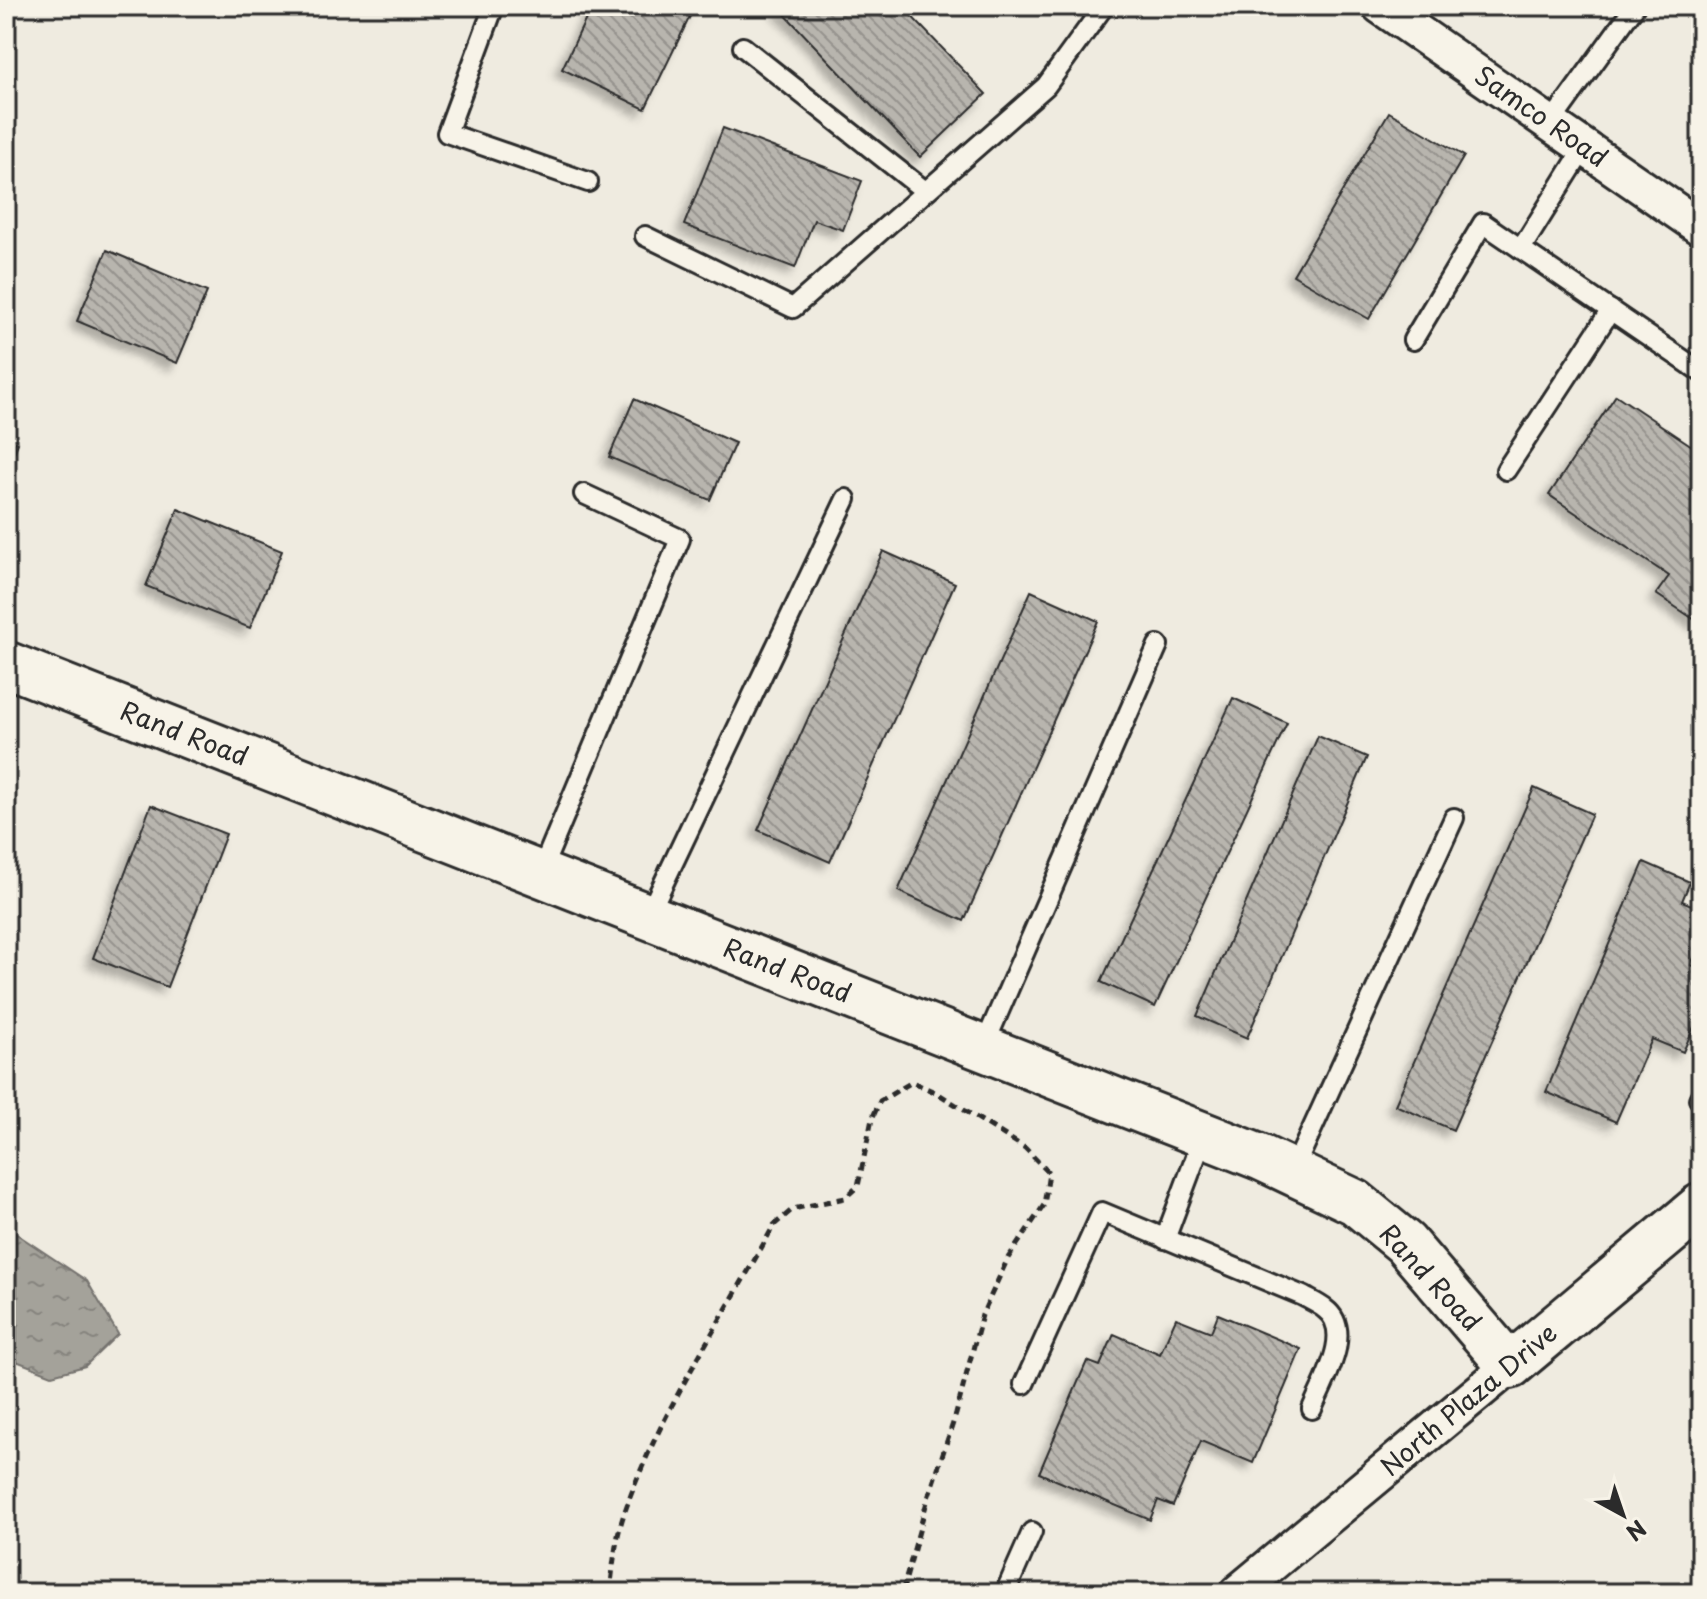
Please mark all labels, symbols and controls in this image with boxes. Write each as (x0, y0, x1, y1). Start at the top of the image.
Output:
street label: Samco Road (1467, 55, 1616, 176)
street label: Rand Road (115, 690, 254, 775)
street label: Rand Road (718, 927, 857, 1012)
street label: Rand Road (1371, 1214, 1491, 1340)
street label: North Plaza Drive (1371, 1313, 1565, 1485)
north arrow (1583, 1475, 1663, 1555)
text: N (1620, 1513, 1654, 1550)

